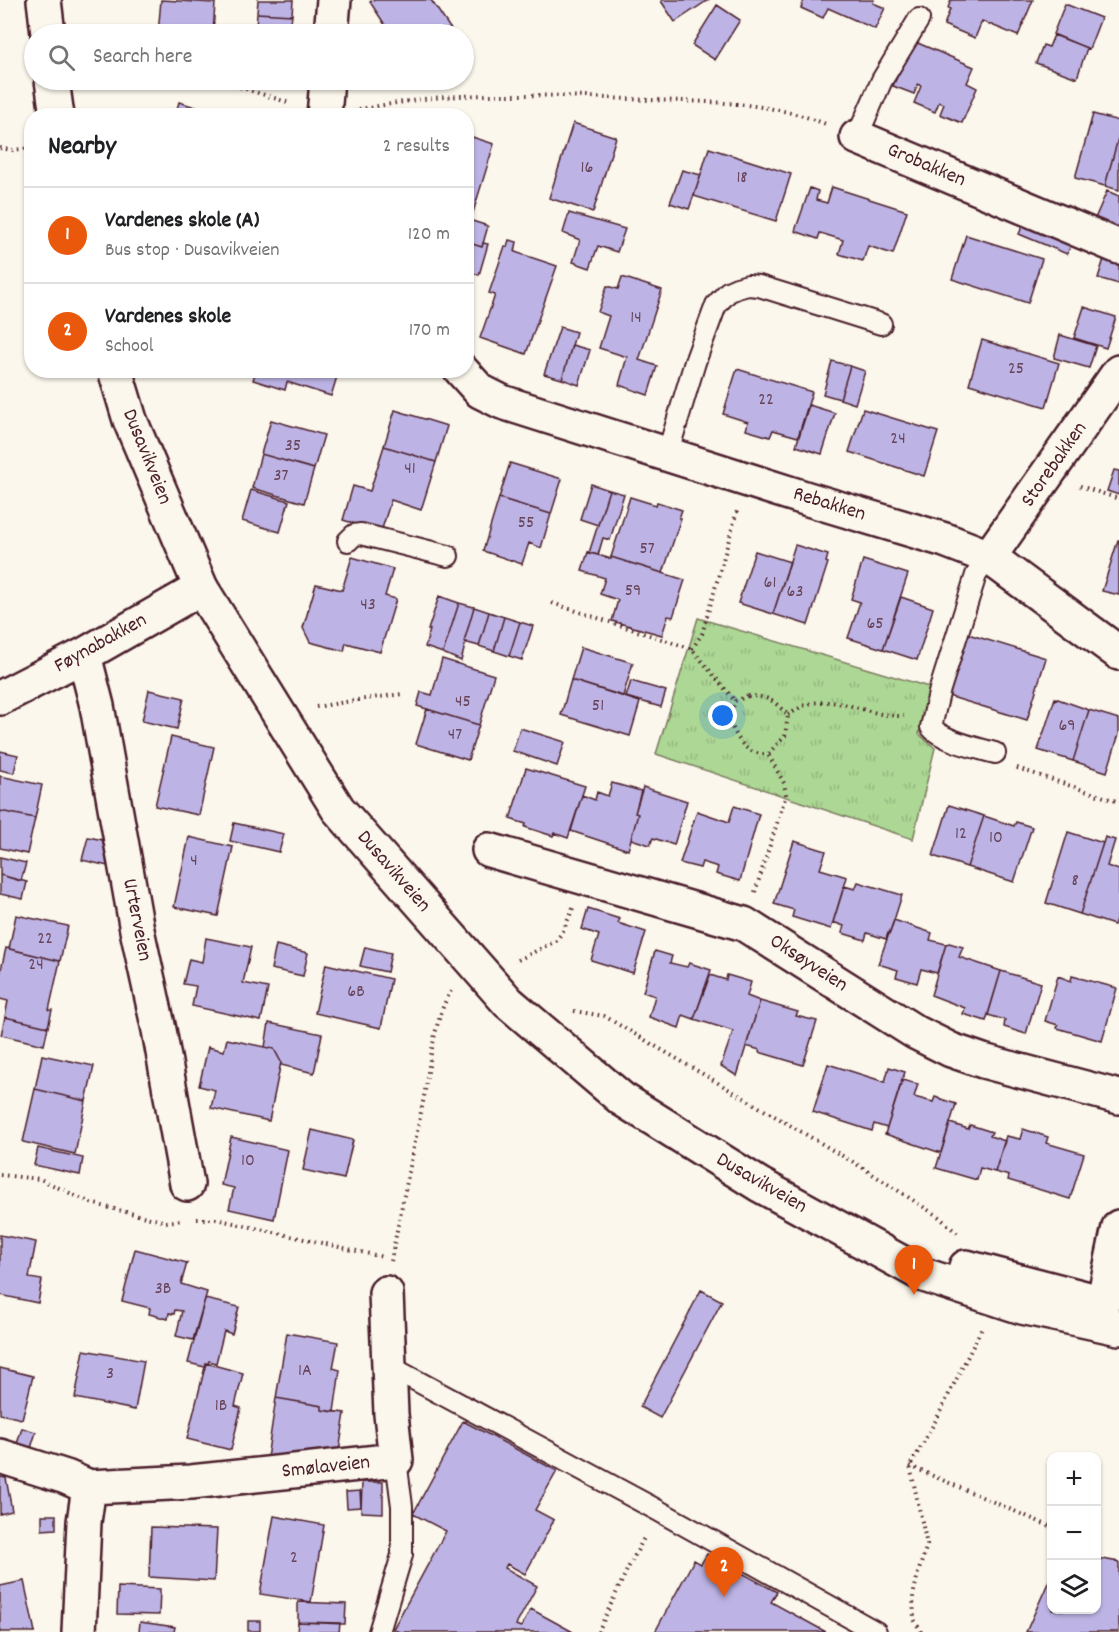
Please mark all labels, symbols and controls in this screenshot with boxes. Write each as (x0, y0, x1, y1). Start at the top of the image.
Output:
search box (24, 24, 474, 90)
icon: search (45, 41, 78, 74)
text: Search here (93, 42, 192, 73)
text: Nearby (48, 129, 116, 166)
text: 2 results (383, 133, 450, 161)
street label: Grobakken (882, 136, 970, 196)
house number: 16 (581, 156, 593, 181)
house number: 18 (736, 166, 748, 191)
text: Vardenes skole (A) (105, 206, 259, 237)
text: 1 (65, 221, 70, 249)
text: 120 m (408, 221, 450, 249)
text: Bus stop · Dusavikveien (105, 237, 280, 265)
text: Vardenes skole (105, 302, 231, 333)
house number: 14 (630, 306, 642, 331)
text: 2 (63, 317, 72, 345)
text: 170 m (409, 317, 450, 345)
text: School (105, 333, 154, 361)
house number: 25 (1008, 357, 1024, 382)
house number: 22 (758, 388, 774, 413)
street label: Dusavikveien (113, 405, 179, 509)
street label: Storebakken (1014, 416, 1096, 514)
house number: 24 (890, 427, 906, 452)
house number: 35 (285, 434, 301, 459)
house number: 41 (404, 457, 416, 482)
house number: 37 (274, 464, 289, 489)
street label: Rebakken (789, 480, 869, 530)
house number: 55 (518, 511, 534, 536)
house number: 57 (639, 537, 655, 562)
house number: 61 (764, 571, 776, 596)
house number: 59 (625, 579, 641, 604)
house number: 63 (787, 580, 803, 605)
house number: 43 (360, 593, 376, 618)
street label: Føynabakken (49, 606, 153, 682)
house number: 65 (866, 612, 884, 637)
house number: 45 (455, 690, 471, 715)
house number: 51 (592, 694, 604, 719)
your location (708, 701, 737, 730)
house number: 69 (1058, 714, 1076, 739)
house number: 47 (448, 723, 462, 748)
house number: 12 (955, 822, 967, 847)
street label: Dusavikveien (349, 824, 437, 920)
house number: 10 (989, 826, 1003, 851)
house number: 4 (190, 849, 198, 874)
house number: 8 (1071, 869, 1079, 894)
street label: Urterveien (113, 876, 159, 964)
house number: 22 (37, 927, 53, 952)
street label: Oksøyveien (763, 927, 853, 1001)
house number: 24 (28, 953, 44, 978)
house number: 6B (347, 980, 365, 1005)
street label: Dusavikveien (710, 1146, 812, 1222)
house number: 10 (241, 1149, 255, 1174)
pin: 1 (894, 1246, 934, 1295)
house number: 3B (155, 1277, 171, 1302)
house number: 1A (298, 1359, 312, 1384)
house number: 3 (106, 1362, 114, 1387)
house number: 1B (215, 1394, 227, 1419)
street label: Smølaveien (280, 1448, 372, 1488)
map controls (1047, 1452, 1101, 1614)
button: + (1047, 1452, 1101, 1506)
button: − (1047, 1506, 1101, 1560)
house number: 2 (290, 1546, 298, 1571)
pin: 2 (704, 1548, 744, 1597)
button: layers (1047, 1560, 1101, 1614)

